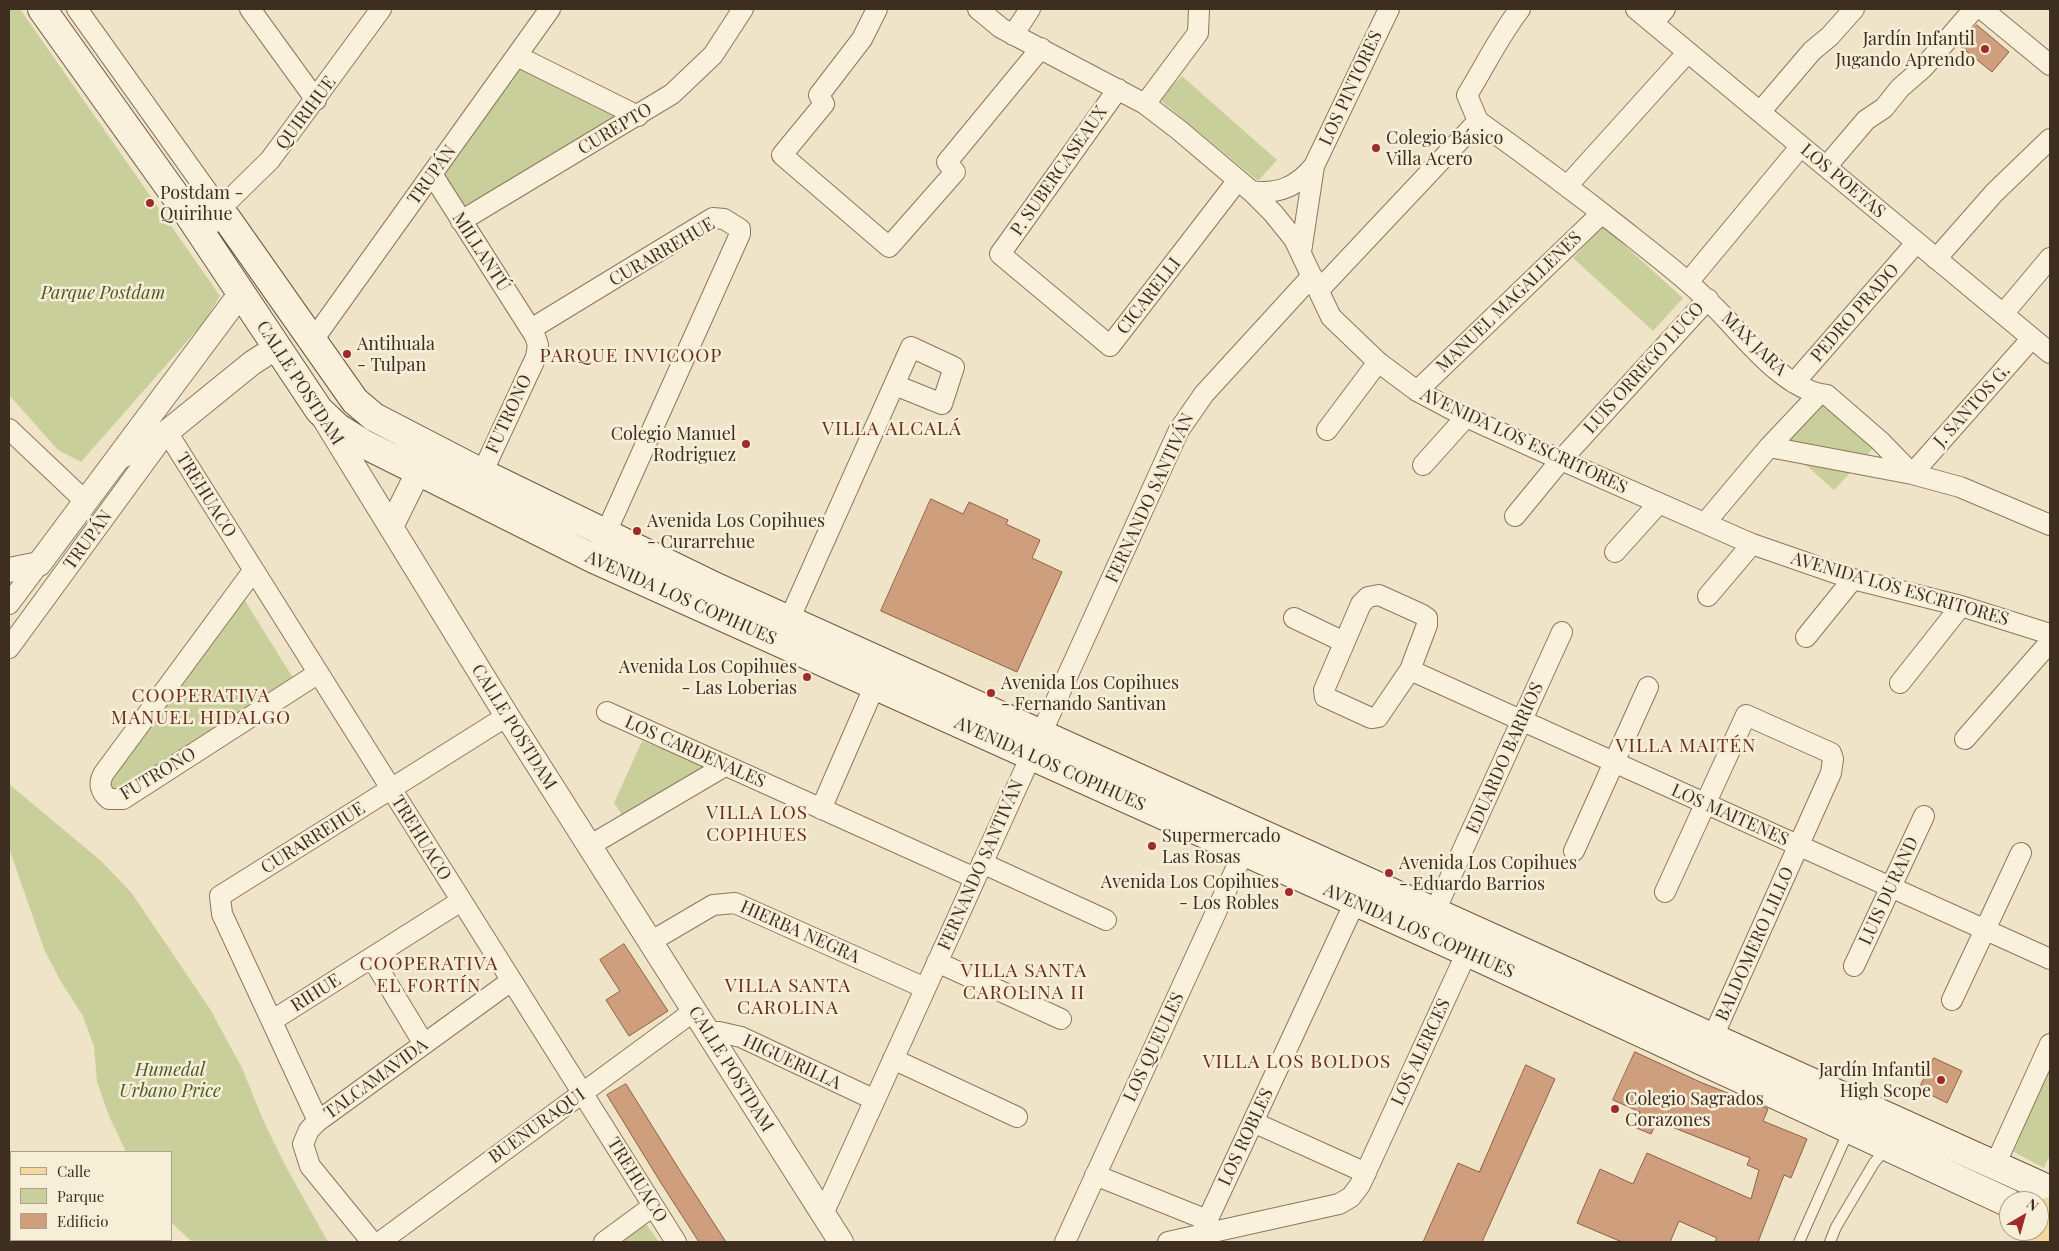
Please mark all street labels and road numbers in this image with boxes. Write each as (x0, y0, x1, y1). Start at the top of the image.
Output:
street label: LOS PINTORES (1315, 27, 1387, 149)
street label: QUIRIHUE (271, 72, 341, 154)
street label: CUREPTO (574, 99, 656, 159)
street label: P. SUBERCASEAUX (1006, 102, 1112, 240)
street label: LOS POETAS (1796, 139, 1890, 223)
street label: TRUPÁN (403, 141, 461, 209)
street label: MILLANTÚ (447, 208, 515, 296)
street label: CURARREHUE (605, 213, 719, 291)
street label: MANUEL MAGALLENES (1432, 227, 1586, 377)
street label: CICARELLI (1112, 253, 1186, 339)
street label: PEDRO PRADO (1806, 259, 1904, 367)
street label: LUIS ORREGO LUCO (1579, 298, 1709, 438)
street label: MAX JARA (1717, 308, 1791, 380)
street label: CALLE POSTDAM (252, 317, 348, 449)
street label: J. SANTOS G. (1929, 360, 2015, 452)
street label: FUTRONO (481, 371, 537, 457)
street label: AVENIDA LOS ESCRITORES (1417, 384, 1631, 498)
street label: FERNANDO SANTIVÁN (1101, 410, 1199, 586)
street label: TREHUACO (171, 449, 241, 541)
street label: TRUPÁN (59, 506, 117, 574)
street label: AVENIDA LOS COPIHUES (582, 546, 780, 650)
street label: AVENIDA LOS ESCRITORES (1789, 548, 2011, 630)
street label: CALLE POSTDAM (467, 660, 561, 794)
street label: EDUARDO BARRIOS (1462, 679, 1548, 837)
street label: LOS CARDENALES (621, 711, 769, 793)
street label: AVENIDA LOS COPIHUES (951, 712, 1149, 816)
street label: FUTRONO (116, 743, 200, 805)
street label: FERNANDO SANTIVÁN (934, 776, 1028, 954)
street label: LOS MAITENES (1668, 779, 1792, 851)
street label: TREHUACO (386, 792, 456, 884)
street label: CURARREHUE (257, 797, 369, 879)
street label: LUIS DURAND (1855, 834, 1923, 948)
street label: BALDOMERO LILLO (1711, 864, 1799, 1024)
street label: AVENIDA LOS COPIHUES (1320, 879, 1518, 983)
street label: HIERBA NEGRA (737, 896, 863, 968)
street label: RIHUE (287, 969, 345, 1017)
street label: LOS QUEULES (1119, 989, 1189, 1105)
street label: LOS ALERCES (1387, 995, 1455, 1109)
street label: CALLE POSTDAM (684, 1002, 778, 1136)
street label: HIGUERILLA (740, 1030, 844, 1094)
street label: TALCAMAVIDA (320, 1034, 432, 1124)
street label: BUENURAQUI (485, 1084, 589, 1168)
street label: LOS ROBLES (1214, 1085, 1278, 1189)
street label: TREHUACO (602, 1134, 672, 1226)

